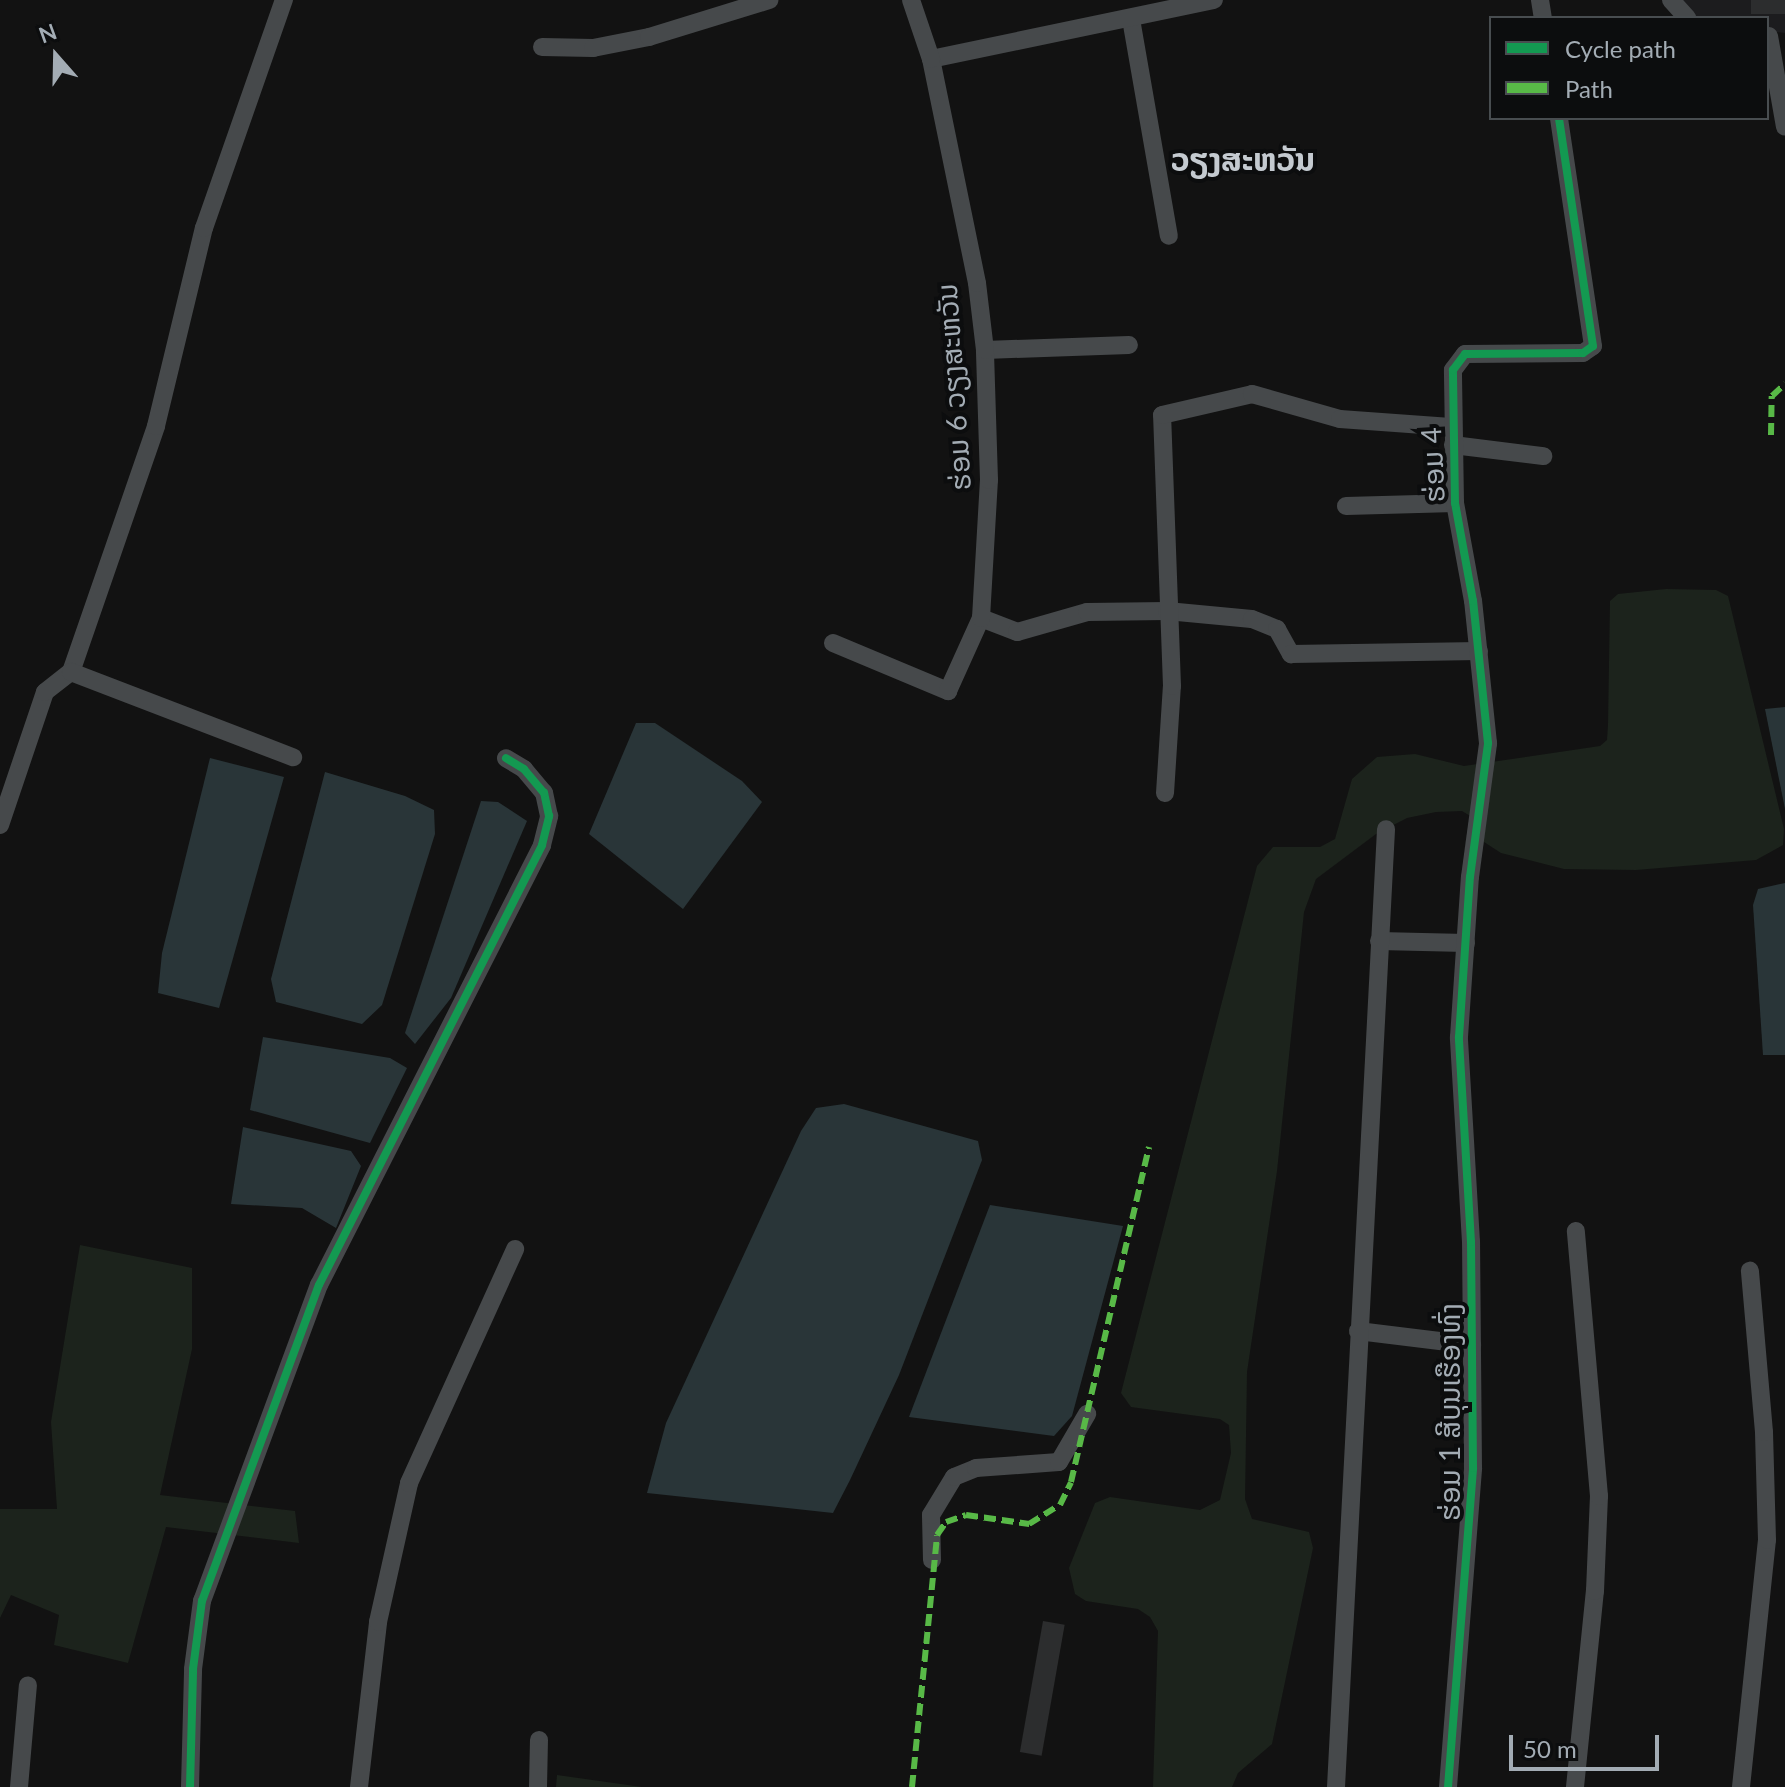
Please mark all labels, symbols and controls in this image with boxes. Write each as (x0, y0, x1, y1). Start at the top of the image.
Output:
north arrow (16, 16, 96, 96)
legend (1489, 16, 1769, 120)
text: N (35, 17, 60, 49)
text: Cycle path (1565, 34, 1676, 63)
text: Path (1565, 74, 1613, 103)
district label: ວຽງສະຫວັນ (1171, 140, 1315, 178)
street label: ຮ່ອມ 6 ວຽງສະຫວັນ (929, 282, 977, 492)
street label: ຮ່ອມ 4 (1413, 427, 1451, 503)
street label: ຮ່ອມ 1 ສີບຸນເຮືອງທົ່ງ (1432, 1303, 1466, 1521)
scale bar (1513, 1719, 1663, 1769)
text: 50 m (1523, 1734, 1577, 1763)

